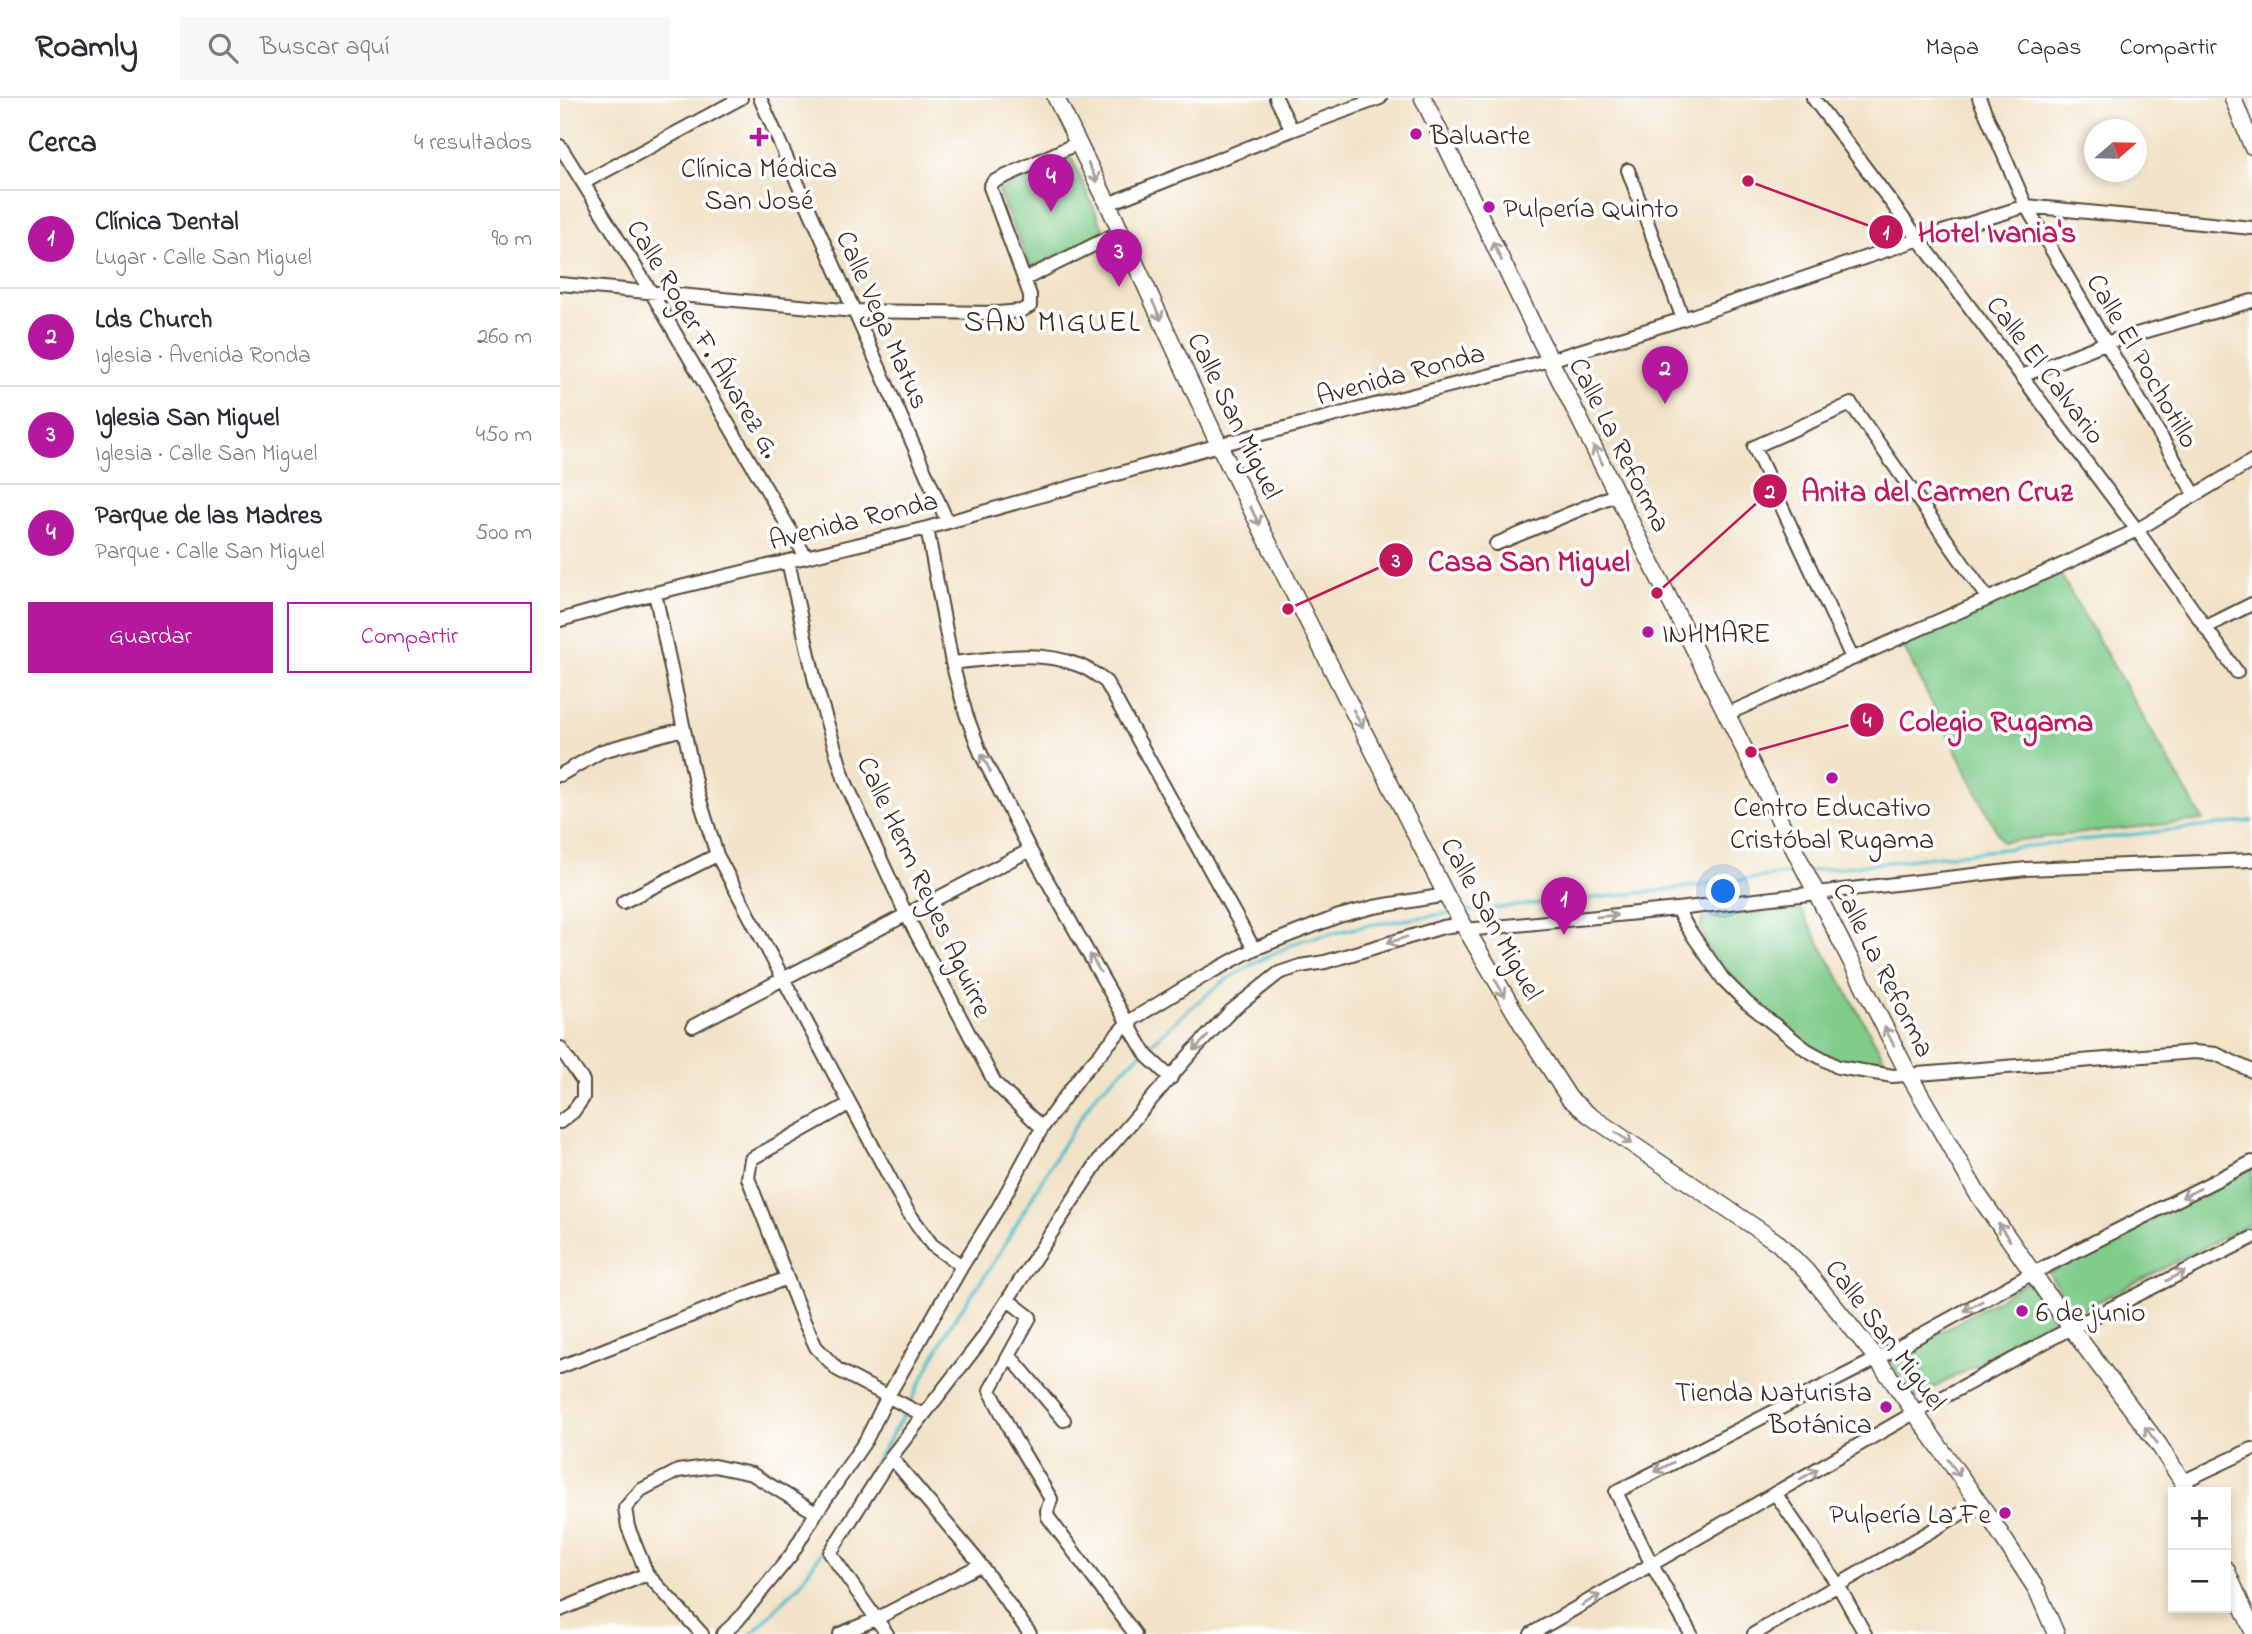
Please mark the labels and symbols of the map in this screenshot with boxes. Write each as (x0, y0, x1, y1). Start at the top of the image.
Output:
place label: Baluarte (1429, 117, 1531, 158)
north arrow (2084, 119, 2147, 182)
marker: Baluarte (1408, 126, 1424, 142)
marker: Clínica Médica San José (749, 127, 769, 147)
place label: Clínica Médica San José (681, 150, 837, 223)
pin: 4 (1028, 154, 1074, 212)
one-way arrow (1087, 162, 1100, 183)
place label: Pulpería Quinto (1503, 190, 1679, 231)
marker: Pulpería Quinto (1481, 199, 1497, 215)
callout: Hotel Ivania's (1869, 206, 2091, 257)
street label: Calle Roger F. Álvarez G. (614, 213, 790, 467)
text: Hotel Ivania's (1918, 213, 2076, 257)
text: 1 (1883, 219, 1890, 249)
street label: Calle Vega Matus (823, 225, 938, 416)
pin: 3 (1096, 229, 1142, 287)
one-way arrow (1490, 241, 1504, 262)
street label: Calle El Pochotillo (2074, 267, 2208, 457)
street label: Calle El Calvario (1974, 288, 2114, 454)
one-way arrow (1151, 300, 1164, 321)
district label: SAN MIGUEL (964, 302, 1142, 346)
street label: Calle San Miguel (1175, 326, 1291, 507)
street label: Avenida Ronda (1312, 334, 1490, 419)
pin: 2 (1642, 346, 1688, 404)
street label: Calle La Reforma (1556, 351, 1680, 540)
one-way arrow (1590, 445, 1604, 466)
callout: Anita del Carmen Cruz (1752, 465, 2087, 516)
text: Anita del Carmen Cruz (1801, 472, 2074, 516)
text: 2 (1764, 478, 1776, 508)
street label: Avenida Ronda (765, 482, 943, 563)
one-way arrow (1249, 505, 1263, 526)
callout: Casa San Miguel (1379, 535, 1644, 586)
text: Casa San Miguel (1428, 542, 1630, 587)
text: 3 (1391, 547, 1401, 577)
place label: INHMARE (1662, 615, 1770, 656)
marker: INHMARE (1640, 624, 1656, 640)
callout: Colegio Rugama (1849, 695, 2107, 746)
text: Colegio Rugama (1899, 702, 2093, 747)
text: 4 (1863, 707, 1872, 737)
one-way arrow (1351, 708, 1365, 729)
street label: Calle Herm Reyes Aguirre (844, 750, 1002, 1025)
one-way arrow (978, 753, 992, 774)
marker: Centro Educativo Cristóbal Rugama (1824, 770, 1840, 786)
place label: Centro Educativo Cristóbal Rugama (1730, 789, 1934, 862)
street label: Calle San Miguel (1428, 831, 1552, 1009)
your location (1706, 874, 1740, 908)
street label: Calle La Reforma (1820, 876, 1944, 1065)
pin: 1 (1541, 877, 1587, 935)
one-way arrow (1595, 909, 1618, 922)
one-way arrow (1386, 935, 1408, 947)
one-way arrow (1088, 953, 1102, 973)
one-way arrow (1494, 978, 1508, 998)
one-way arrow (1882, 1026, 1896, 1047)
one-way arrow (1192, 1034, 1209, 1051)
one-way arrow (1614, 1131, 1633, 1146)
one-way arrow (2181, 1186, 2202, 1200)
one-way arrow (1997, 1223, 2011, 1242)
street label: Calle San Miguel (1813, 1251, 1955, 1421)
one-way arrow (2165, 1268, 2186, 1282)
place label: 6 de junio (2036, 1294, 2146, 1335)
one-way arrow (1963, 1300, 1984, 1313)
marker: 6 de junio (2014, 1303, 2030, 1319)
place label: Tienda Naturista Botánica (1675, 1374, 1872, 1447)
marker: Tienda Naturista Botánica (1878, 1399, 1894, 1415)
one-way arrow (2144, 1427, 2159, 1445)
one-way arrow (1947, 1458, 1961, 1477)
one-way arrow (1655, 1461, 1675, 1475)
one-way arrow (1798, 1467, 1818, 1481)
place label: Pulpería La Fe (1829, 1496, 1991, 1537)
marker: Pulpería La Fe (1997, 1505, 2013, 1521)
one-way arrow (1580, 1593, 1600, 1607)

